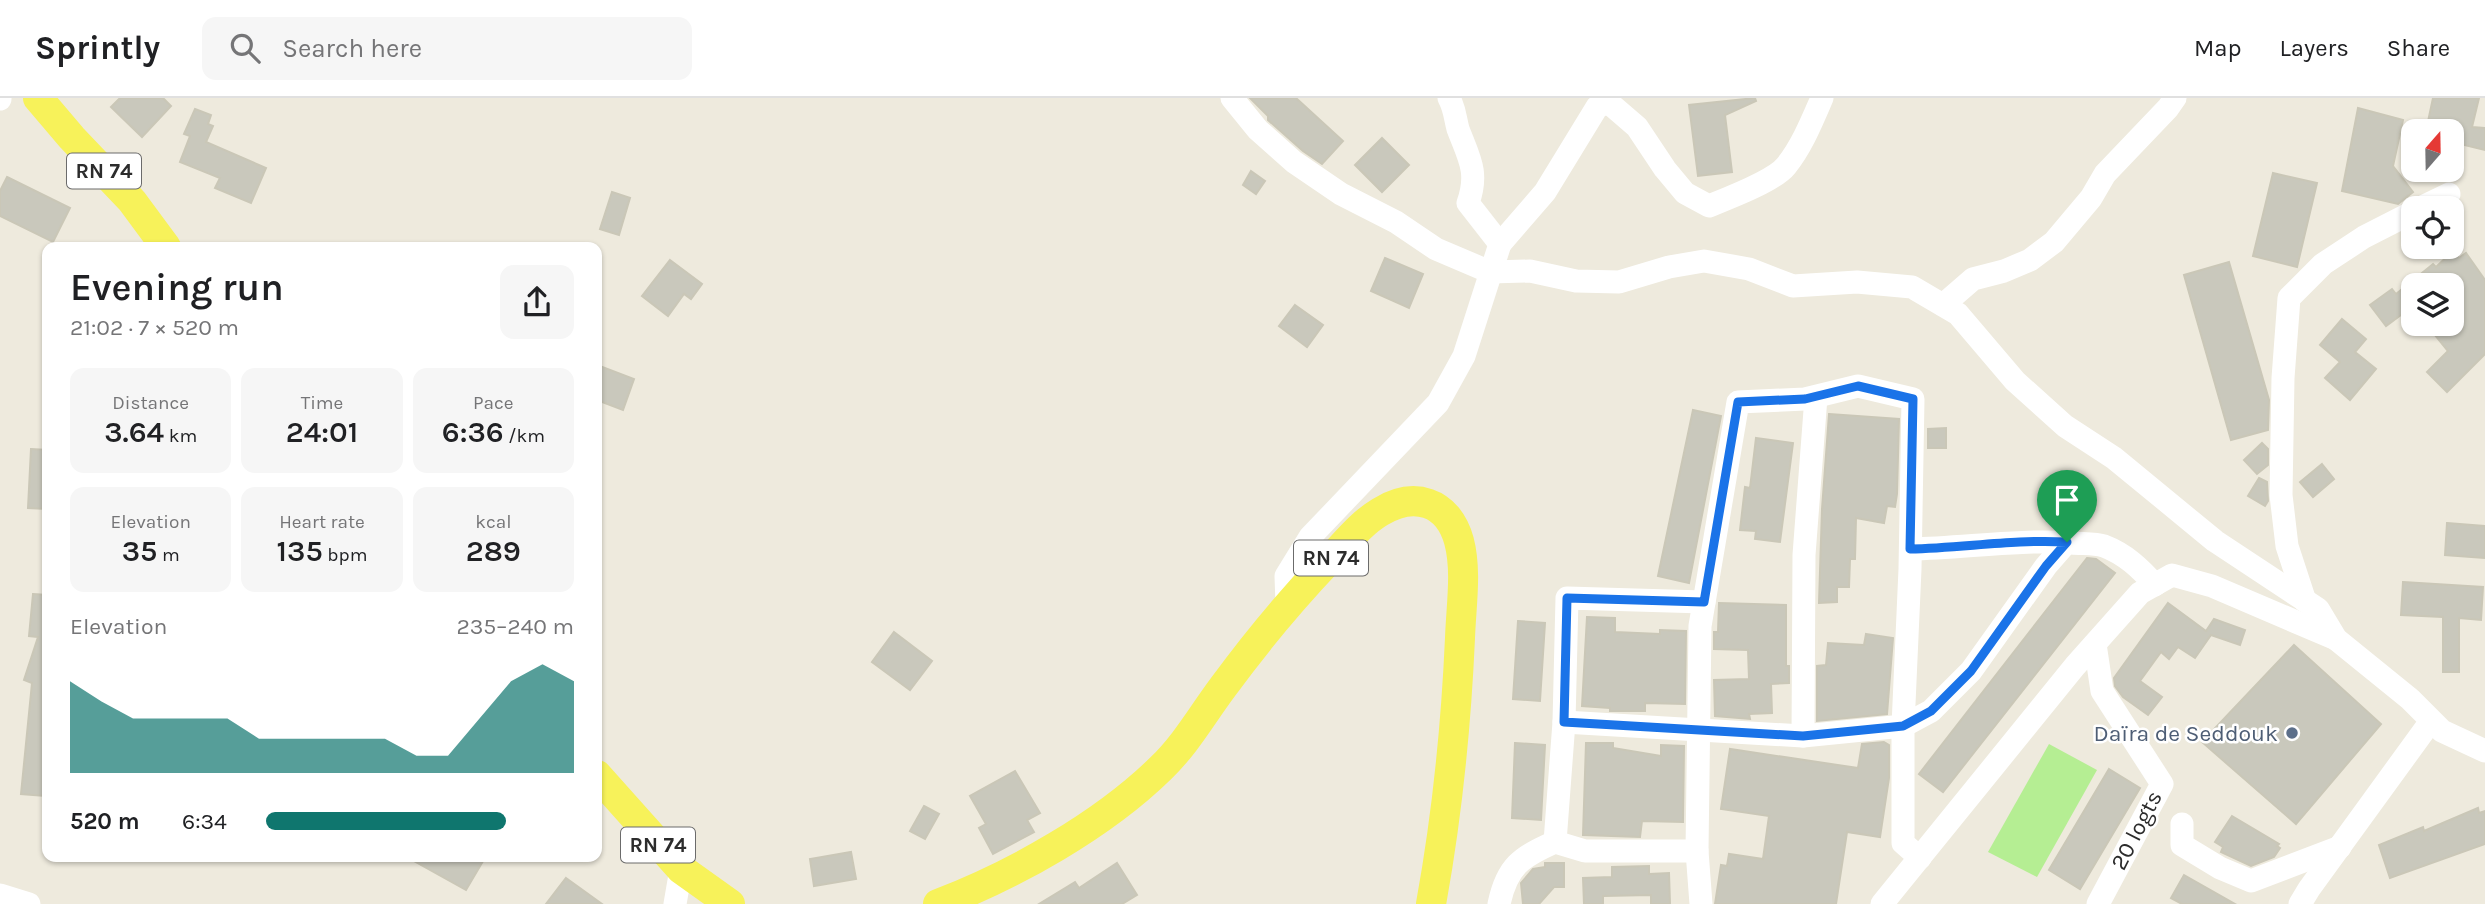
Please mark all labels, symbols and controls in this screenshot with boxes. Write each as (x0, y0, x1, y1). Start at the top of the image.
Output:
search box (202, 17, 692, 80)
text: Sprintly (35, 29, 160, 67)
icon: search (226, 29, 264, 67)
text: Search here (282, 33, 422, 64)
text: Map (2194, 34, 2242, 62)
text: Layers (2280, 34, 2349, 62)
text: Share (2387, 34, 2450, 62)
north arrow (2401, 119, 2464, 182)
map controls (2401, 119, 2464, 336)
road number: RN 74 (67, 154, 141, 188)
button: locate (2401, 196, 2464, 259)
text: Evening run (70, 265, 284, 310)
button: share (500, 265, 574, 339)
button: layers (2401, 273, 2464, 336)
text: 21:02 · 7 × 520 m (70, 314, 239, 341)
text: Distance (112, 392, 189, 414)
text: Time (301, 392, 343, 414)
text: Pace (473, 392, 514, 414)
text: 3.64 (104, 414, 164, 450)
text: 24:01 (286, 414, 358, 450)
text: 6:36 (442, 414, 504, 450)
text: km (164, 425, 197, 447)
text: /km (504, 425, 545, 447)
pin (2037, 470, 2097, 542)
icon: arrive (2048, 481, 2086, 519)
text: Elevation (110, 511, 191, 533)
text: Heart rate (279, 511, 365, 533)
text: kcal (475, 511, 511, 533)
text: 35 (122, 533, 157, 569)
text: 135 (277, 533, 323, 569)
text: 289 (466, 533, 521, 569)
road number: RN 74 (1294, 540, 1368, 575)
text: m (157, 544, 180, 566)
text: bpm (323, 544, 367, 566)
text: Elevation (70, 613, 167, 640)
text: 235–240 m (456, 613, 574, 640)
place label: Daïra de Seddouk (2094, 720, 2278, 747)
marker: Daïra de Seddouk (2284, 725, 2300, 741)
street label: 20 logts (2105, 786, 2168, 874)
text: 520 m (70, 808, 140, 835)
text: 6:34 (182, 808, 227, 835)
road number: RN 74 (621, 828, 695, 862)

